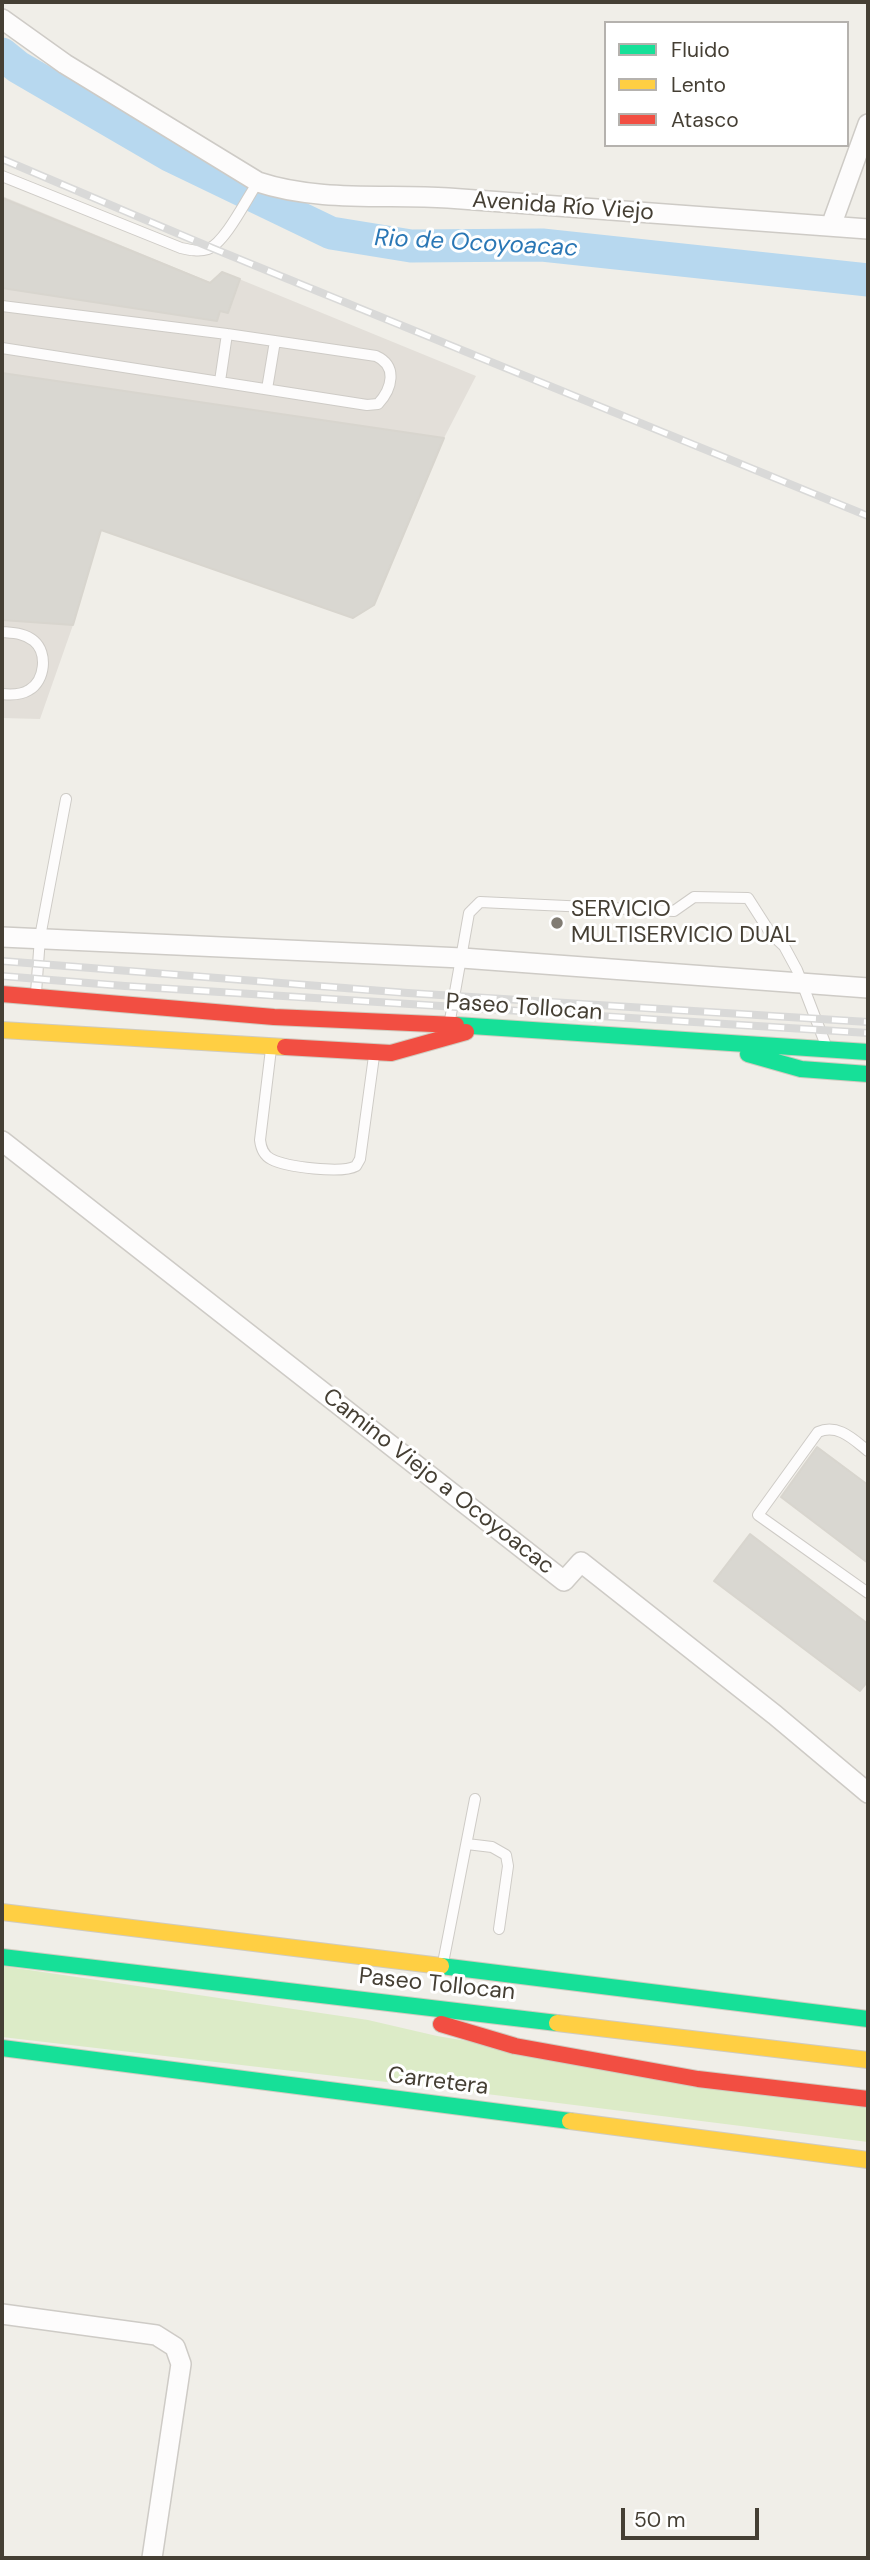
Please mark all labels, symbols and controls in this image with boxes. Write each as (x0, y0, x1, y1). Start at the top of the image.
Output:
legend (604, 21, 849, 147)
text: Fluido (671, 36, 730, 64)
text: Lento (671, 71, 726, 99)
text: Atasco (671, 106, 739, 134)
street label: Avenida Río Viejo (471, 187, 655, 227)
water label: Rio de Ocoyoacac (373, 224, 579, 264)
place label: SERVICIO MULTISERVICIO DUAL (571, 896, 797, 950)
marker: SERVICIO MULTISERVICIO DUAL (549, 915, 565, 931)
street label: Paseo Tollocan (445, 989, 603, 1027)
street label: Camino Viejo a Ocoyoacac (317, 1383, 559, 1581)
street label: Paseo Tollocan (358, 1963, 516, 2007)
street label: Carretera (386, 2062, 490, 2102)
scale bar (625, 2494, 763, 2538)
text: 50 m (634, 2506, 685, 2534)

